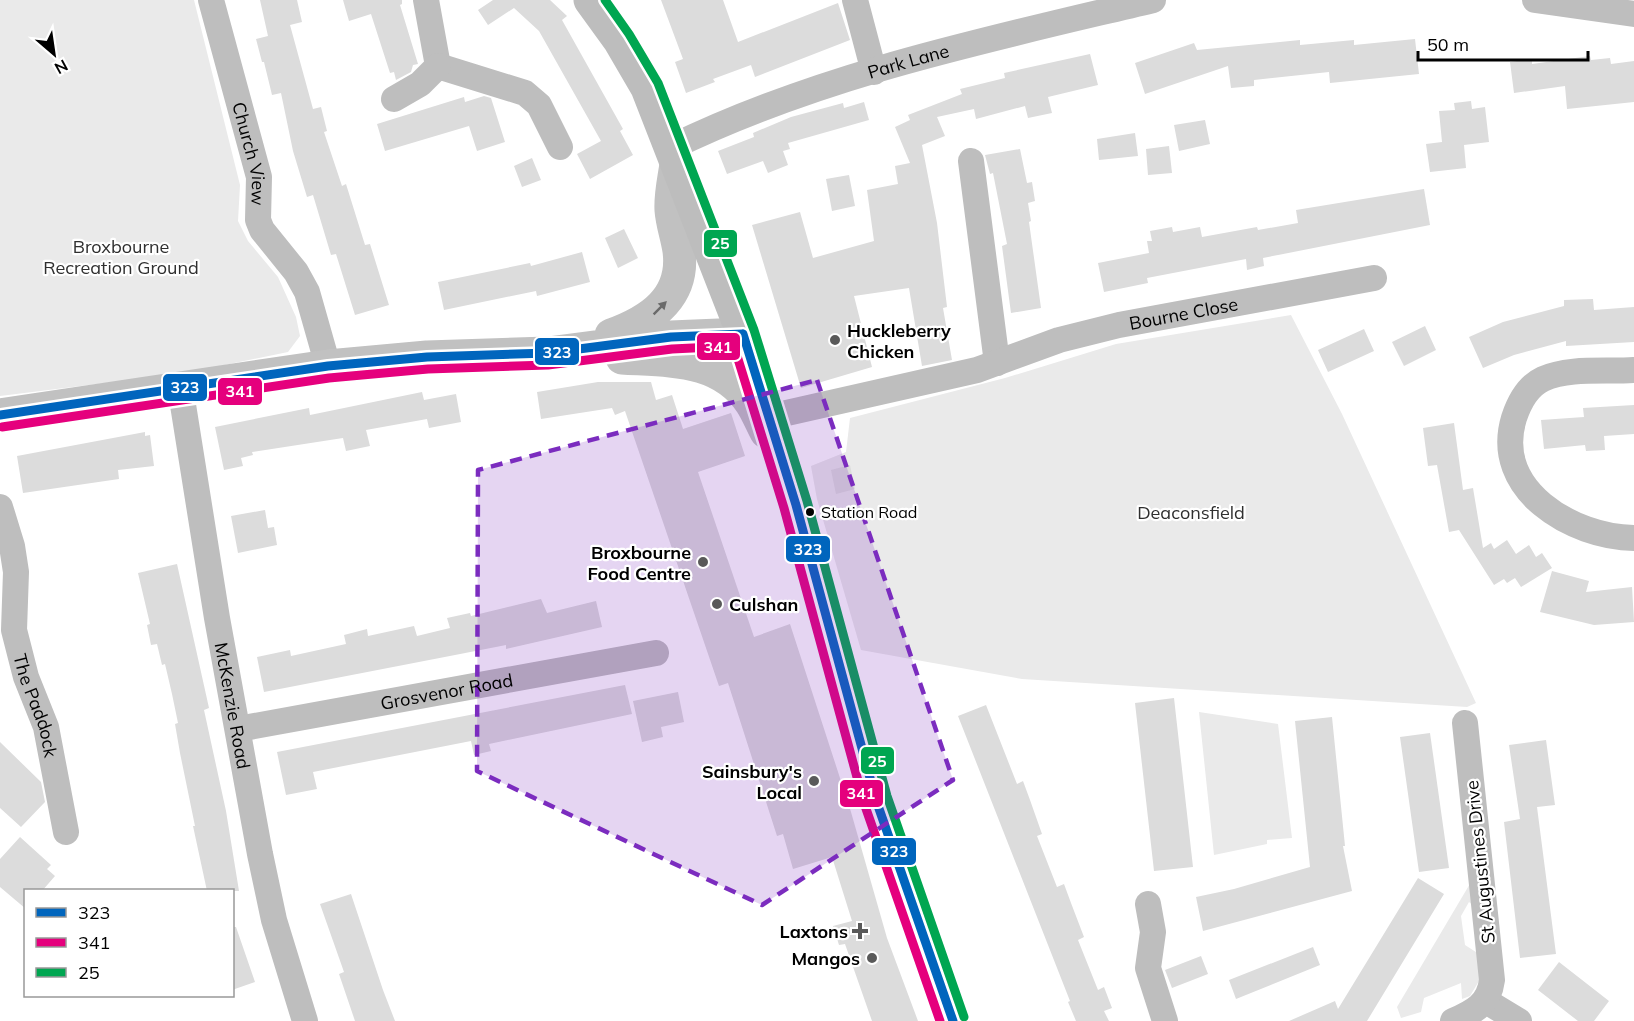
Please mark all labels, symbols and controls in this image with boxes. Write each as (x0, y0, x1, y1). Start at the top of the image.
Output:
north arrow (24, 24, 84, 84)
scale bar (1418, 24, 1588, 62)
text: 50 m (1427, 33, 1469, 56)
street label: Park Lane (865, 38, 951, 83)
text: N (51, 55, 71, 79)
street label: Church View (228, 99, 271, 206)
line badge: 25 (703, 229, 738, 258)
text: 25 (710, 233, 730, 253)
park label: Broxbourne Recreation Ground (43, 235, 199, 279)
street label: Bourne Close (1127, 292, 1240, 334)
one-way arrow (652, 301, 666, 315)
place label: Huckleberry Chicken (847, 319, 951, 363)
line badge: 341 (696, 332, 741, 361)
marker: Huckleberry Chicken (828, 333, 842, 347)
line badge: 323 (534, 337, 580, 366)
text: 341 (704, 337, 732, 357)
text: 323 (543, 342, 571, 362)
line badge: 323 (162, 373, 208, 402)
text: 323 (171, 377, 199, 397)
line badge: 341 (217, 377, 263, 406)
text: 341 (226, 381, 254, 401)
park label: Deaconsfield (1137, 501, 1245, 524)
place label: Station Road (821, 502, 917, 522)
marker: Station Road (804, 506, 816, 518)
line badge: 323 (785, 535, 831, 563)
text: 323 (794, 539, 822, 559)
place label: Broxbourne Food Centre (588, 541, 691, 585)
marker: Broxbourne Food Centre (696, 555, 710, 569)
place label: Culshan (729, 593, 798, 616)
marker: Culshan (710, 597, 724, 611)
street label: McKenzie Road (210, 640, 256, 771)
street label: The Paddock (9, 651, 63, 760)
street label: Grosvenor Road (379, 668, 515, 714)
line badge: 25 (860, 746, 895, 775)
text: 25 (867, 751, 887, 771)
place label: Sainsbury's Local (702, 760, 802, 804)
marker: Sainsbury's Local (807, 774, 821, 788)
line badge: 341 (839, 779, 884, 808)
street label: St Augustines Drive (1460, 779, 1500, 945)
text: 341 (847, 783, 875, 803)
line badge: 323 (871, 837, 917, 866)
text: 323 (880, 841, 908, 861)
legend (24, 889, 234, 997)
text: 323 (78, 901, 110, 924)
place label: Laxtons (780, 920, 848, 943)
marker: Laxtons (853, 924, 867, 938)
text: 341 (78, 931, 110, 954)
place label: Mangos (791, 947, 860, 970)
marker: Mangos (865, 951, 879, 965)
text: 25 (78, 961, 100, 984)

